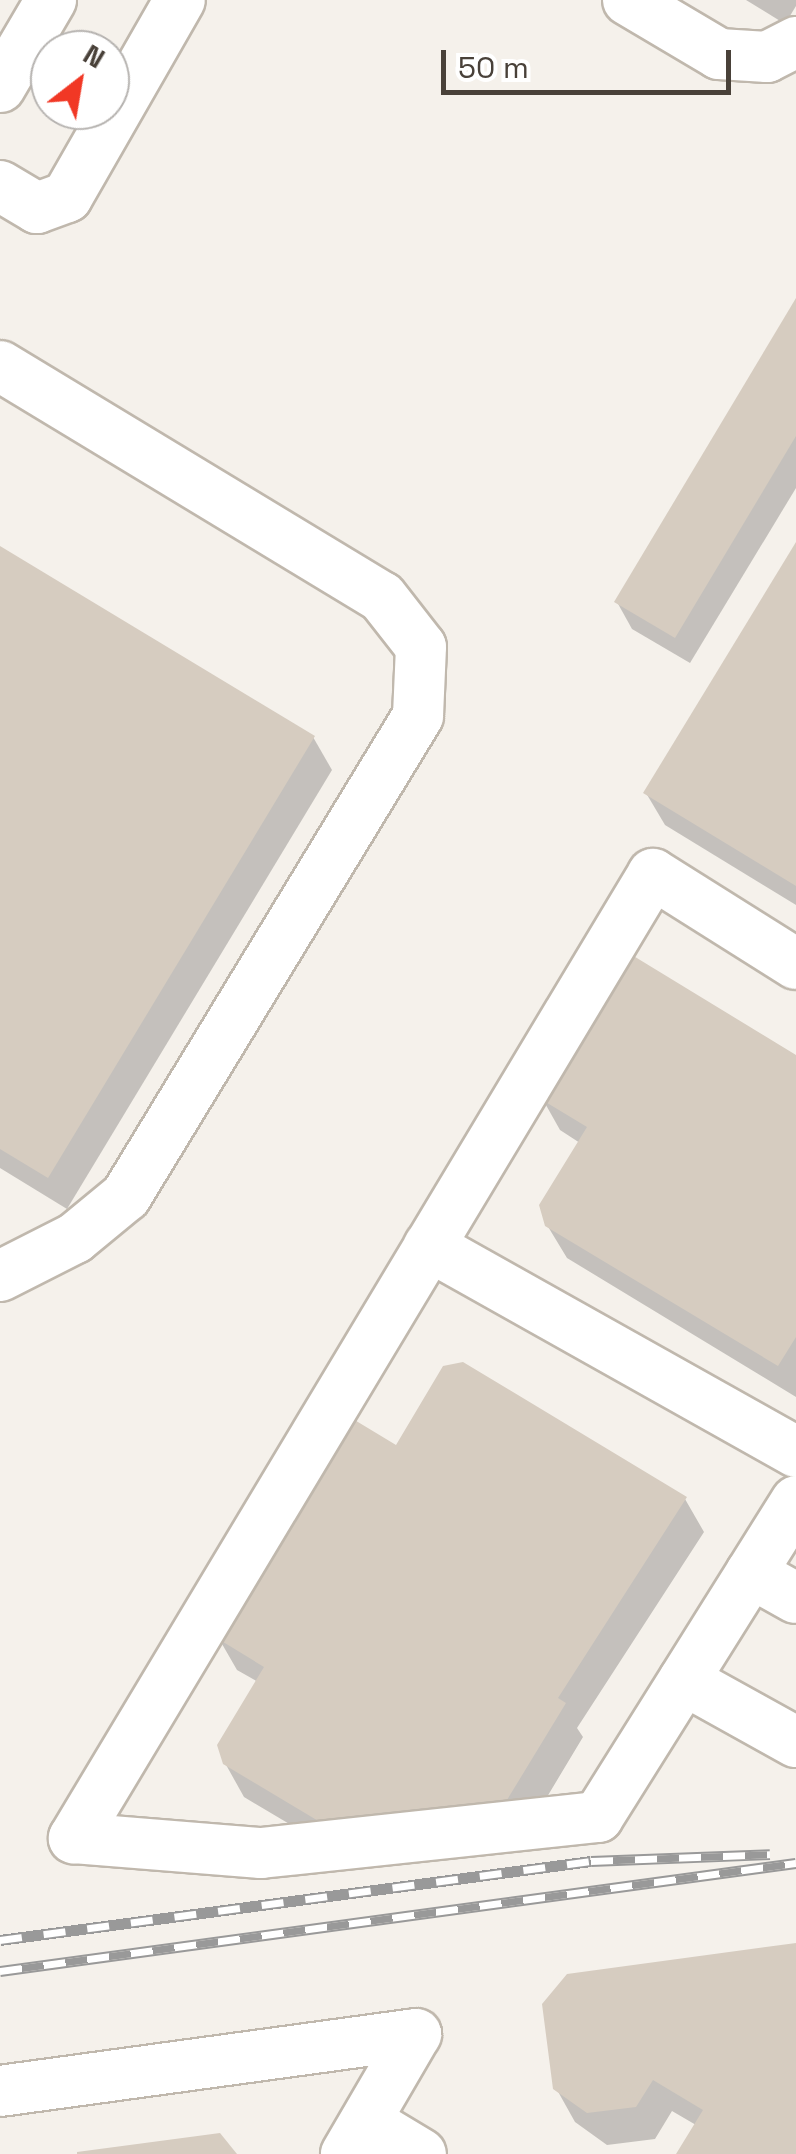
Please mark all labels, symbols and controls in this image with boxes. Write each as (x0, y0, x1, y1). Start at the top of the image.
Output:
north arrow (30, 30, 130, 130)
scale bar (446, 30, 736, 92)
text: N (77, 36, 112, 76)
text: 50 m (458, 48, 529, 87)

